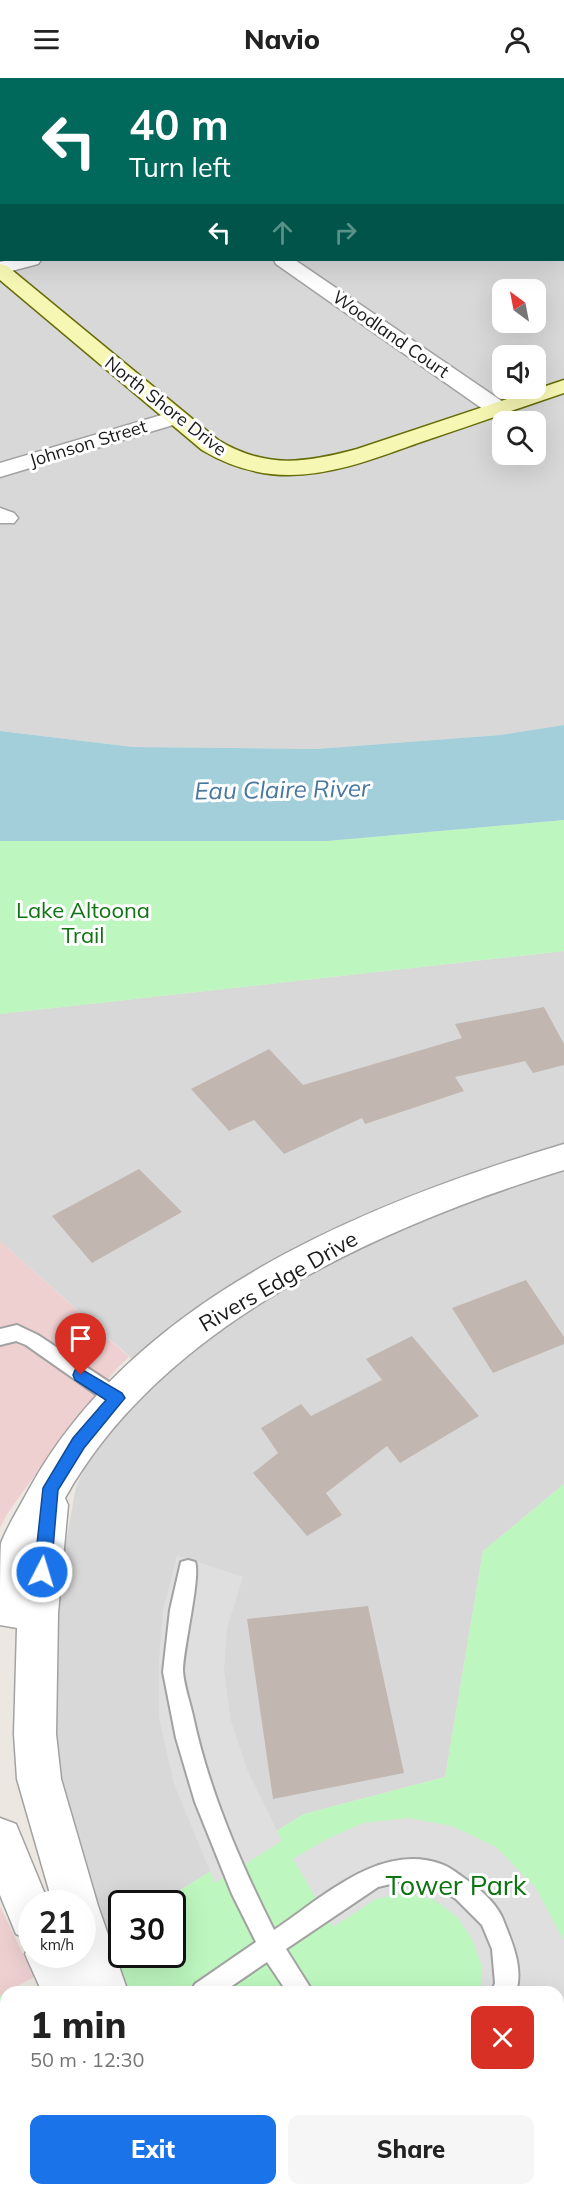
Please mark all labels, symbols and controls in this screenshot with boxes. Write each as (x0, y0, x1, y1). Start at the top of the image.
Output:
text: Navio (244, 22, 320, 56)
icon: menu (30, 23, 63, 56)
icon: person (501, 23, 534, 56)
text: 40 m (129, 98, 229, 151)
icon: left (30, 102, 108, 180)
text: Turn left (129, 150, 231, 184)
icon: left (203, 216, 236, 249)
icon: ahead (266, 216, 299, 249)
icon: right (329, 216, 362, 249)
north arrow (492, 279, 546, 333)
map controls (492, 279, 546, 465)
street label: Woodland Court (328, 285, 454, 383)
button: sound (492, 345, 546, 399)
street label: North Shore Drive (100, 351, 232, 461)
button: search (492, 411, 546, 465)
street label: Johnson Street (27, 414, 149, 472)
water label: Eau Claire River (194, 772, 371, 806)
park label: Lake Altoona Trail (16, 896, 150, 949)
street label: Rivers Edge Drive (194, 1224, 362, 1338)
pin (55, 1313, 106, 1375)
icon: arrive (64, 1322, 97, 1355)
position arrow (10, 1540, 74, 1604)
park label: Tower Park (385, 1868, 528, 1902)
speed limit sign: 30 (108, 1890, 186, 1968)
text: 21 (39, 1903, 75, 1941)
text: km/h (40, 1935, 74, 1954)
text: 1 min (30, 2002, 126, 2047)
button: close (471, 2006, 534, 2069)
text: 50 m · 12:30 (30, 2047, 144, 2072)
button: Exit (30, 2115, 276, 2184)
button: Share (288, 2115, 534, 2184)

